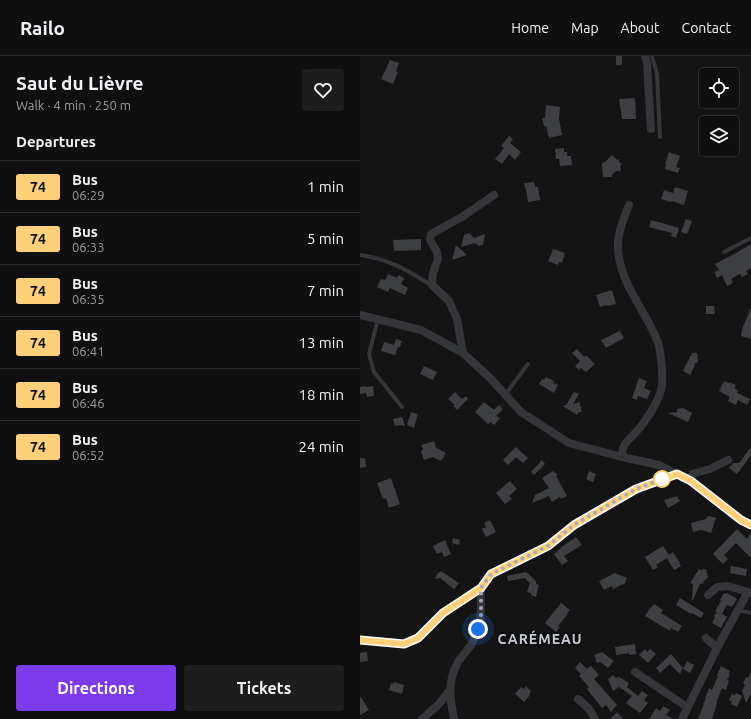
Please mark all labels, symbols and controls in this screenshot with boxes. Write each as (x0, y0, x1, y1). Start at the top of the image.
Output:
text: Railo (20, 17, 65, 39)
text: Home (511, 20, 549, 36)
text: Map (571, 20, 599, 36)
text: About (621, 20, 660, 36)
text: Contact (682, 20, 731, 36)
map controls (699, 68, 739, 156)
button: locate (699, 68, 739, 108)
button: heart (302, 69, 344, 111)
text: Saut du Lièvre (16, 72, 144, 94)
text: Walk · 4 min · 250 m (16, 98, 131, 112)
button: layers (699, 116, 739, 156)
text: Departures (16, 133, 96, 150)
text: Bus (72, 171, 98, 188)
text: 1 min (307, 178, 344, 195)
text: 74 (30, 179, 46, 195)
text: 06:29 (72, 188, 105, 202)
text: Bus (72, 223, 98, 240)
text: 5 min (307, 230, 344, 247)
text: 74 (30, 231, 46, 247)
text: 06:33 (72, 240, 105, 254)
text: Bus (72, 275, 98, 292)
text: 7 min (307, 282, 344, 299)
text: 74 (30, 283, 46, 299)
text: 06:35 (72, 292, 105, 306)
text: Bus (72, 327, 98, 344)
text: 13 min (298, 334, 344, 351)
text: 74 (30, 335, 46, 351)
text: 06:41 (72, 344, 105, 358)
text: Bus (72, 379, 98, 396)
text: 18 min (298, 386, 344, 403)
text: 74 (30, 387, 46, 403)
text: 06:46 (72, 396, 105, 410)
text: Bus (72, 431, 98, 448)
text: 24 min (298, 438, 344, 455)
text: 74 (30, 439, 46, 455)
text: 06:52 (72, 448, 105, 462)
unlabelled marker (653, 470, 671, 488)
your location (468, 619, 488, 639)
district label: CARÉMEAU (498, 630, 582, 647)
button: Directions (16, 665, 176, 711)
button: Tickets (184, 665, 344, 711)

